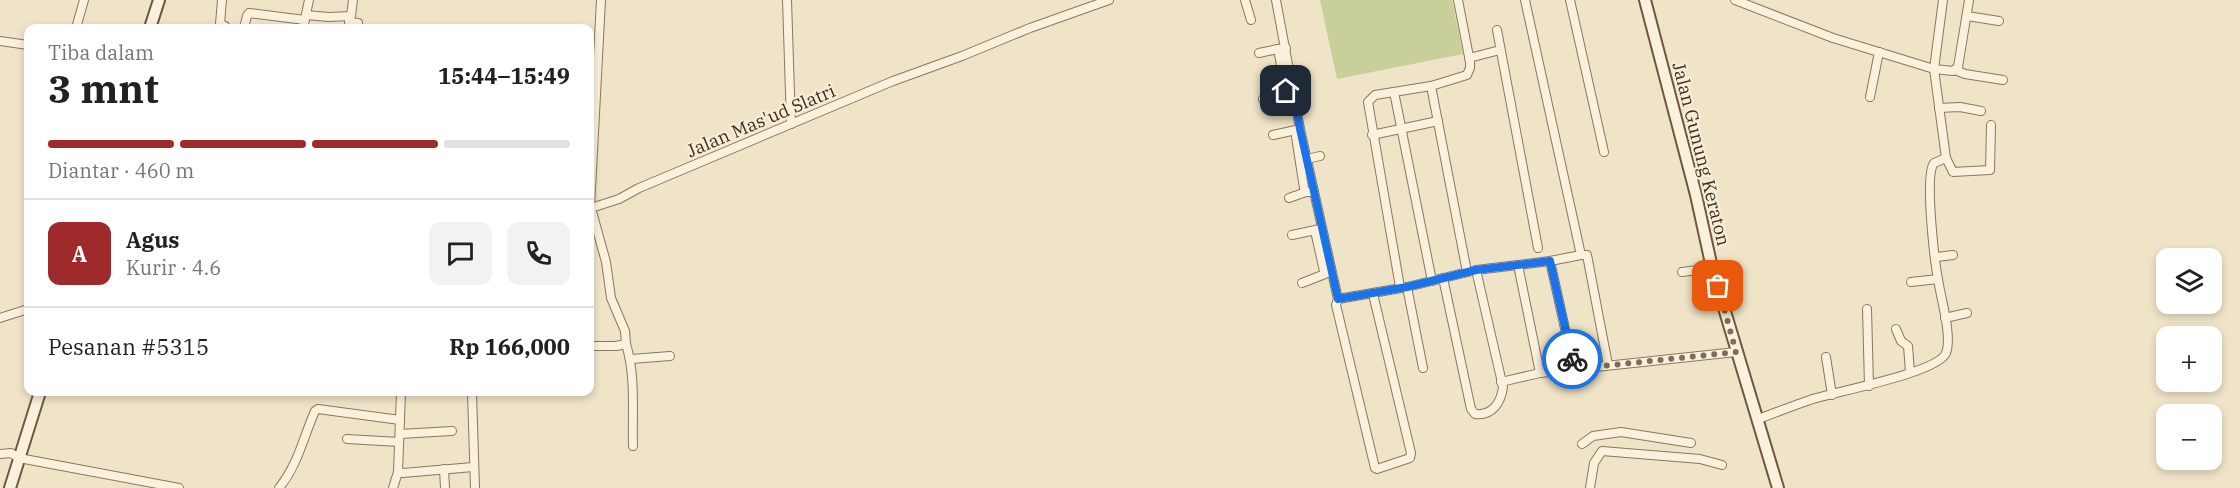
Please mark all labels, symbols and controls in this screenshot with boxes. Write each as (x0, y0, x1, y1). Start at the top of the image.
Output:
text: Tiba dalam (48, 39, 154, 66)
street label: Jalan Gunung Keraton (1668, 60, 1735, 248)
text: 15:44–15:49 (438, 61, 570, 90)
text: 3 mnt (48, 63, 159, 114)
pin (1260, 65, 1311, 116)
icon: home (1269, 74, 1302, 107)
street label: Jalan Mas'ud Slatri (683, 79, 839, 162)
text: Diantar · 460 m (48, 157, 194, 184)
button: chat (429, 222, 492, 285)
button: phone (507, 222, 570, 285)
text: Agus (126, 225, 180, 254)
text: A (72, 239, 87, 268)
map controls (2156, 248, 2222, 470)
button: layers (2156, 248, 2222, 314)
text: Kurir · 4.6 (126, 254, 221, 281)
pin (1692, 260, 1743, 311)
icon: bag (1701, 269, 1734, 302)
button: + (2156, 326, 2222, 392)
courier (1542, 329, 1602, 389)
text: Pesanan #5315 (48, 332, 209, 361)
text: Rp 166,000 (449, 332, 570, 361)
icon: bike (1556, 343, 1589, 376)
button: − (2156, 404, 2222, 470)

